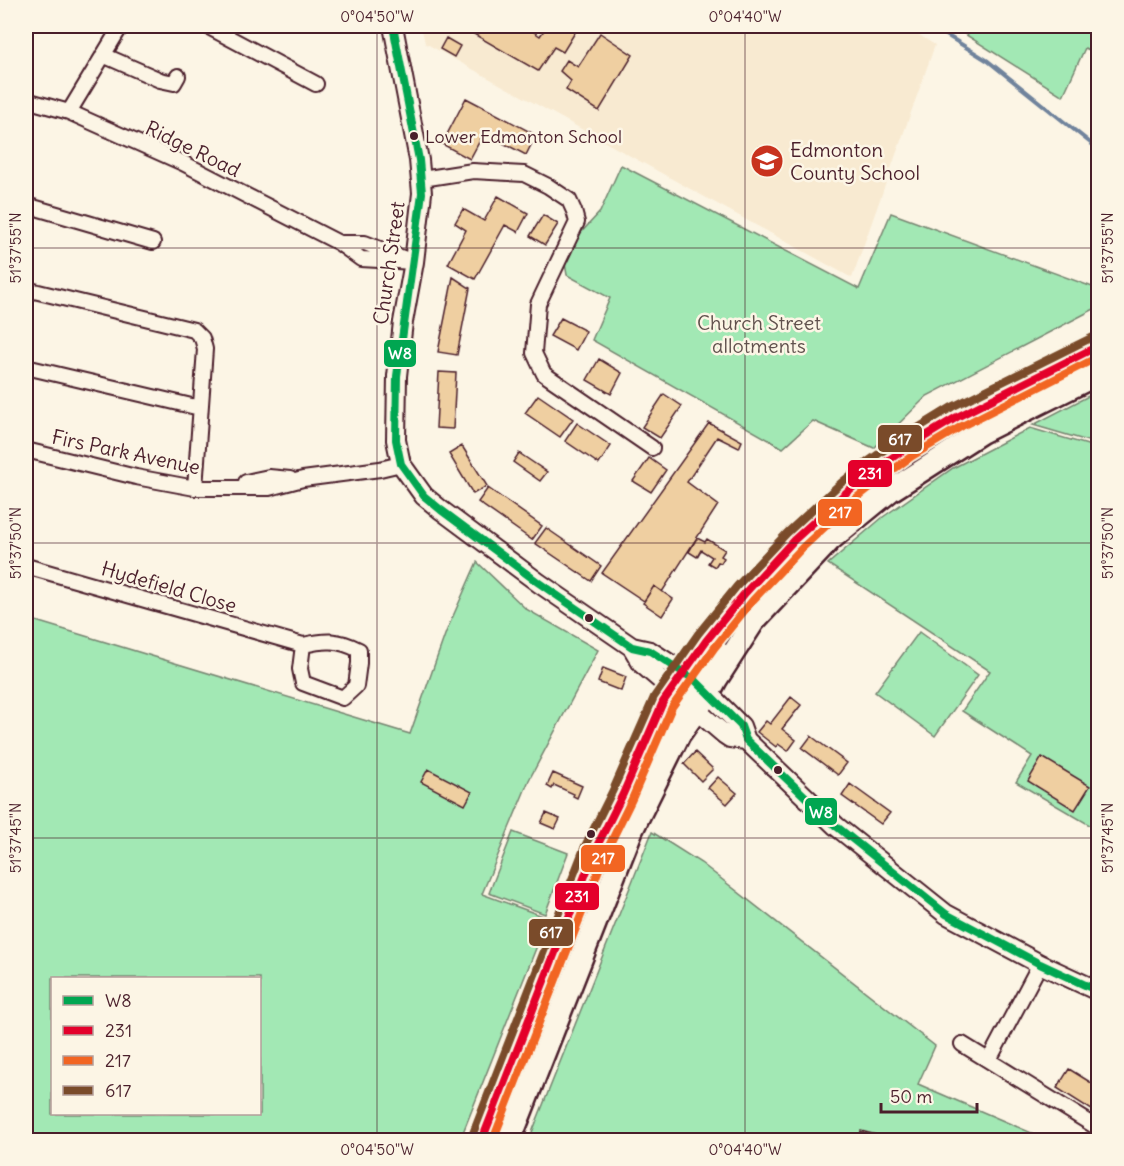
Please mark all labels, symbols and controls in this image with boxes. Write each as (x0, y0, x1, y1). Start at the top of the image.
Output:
text: 0°04'50"W (340, 7, 414, 26)
text: 0°04'40"W (708, 7, 782, 26)
street label: Ridge Road (142, 115, 245, 182)
place label: Lower Edmonton School (425, 125, 622, 148)
marker: Lower Edmonton School (408, 130, 420, 142)
place label: Edmonton County School (790, 137, 920, 185)
school or university icon: Edmonton County School (749, 143, 785, 179)
street label: Church Street (367, 199, 410, 326)
text: 51°37'55"N (6, 212, 25, 284)
text: 51°37'55"N (1098, 212, 1117, 284)
park label: Church Street allotments (697, 310, 821, 358)
line badge: W8 (383, 339, 417, 368)
text: W8 (388, 343, 412, 363)
street label: Firs Park Avenue (50, 424, 203, 479)
line badge: 617 (877, 424, 923, 453)
text: 617 (888, 429, 912, 449)
line badge: 231 (847, 459, 893, 488)
text: 231 (858, 463, 882, 483)
line badge: 217 (817, 498, 863, 527)
text: 217 (829, 502, 852, 522)
text: 51°37'50"N (6, 507, 25, 579)
text: 51°37'50"N (1098, 507, 1117, 579)
street label: Hydefield Close (99, 555, 240, 618)
unlabelled marker (583, 612, 595, 624)
unlabelled marker (772, 764, 784, 776)
line badge: W8 (804, 797, 838, 826)
text: W8 (809, 802, 833, 822)
text: 51°37'45"N (6, 803, 25, 873)
text: 51°37'45"N (1098, 803, 1117, 873)
unlabelled marker (585, 828, 597, 840)
line badge: 217 (580, 844, 626, 873)
text: 217 (592, 848, 615, 868)
line badge: 231 (554, 882, 600, 911)
text: 231 (565, 886, 589, 906)
line badge: 617 (528, 918, 574, 947)
text: 617 (539, 922, 563, 942)
legend (51, 977, 261, 1115)
text: W8 (105, 989, 132, 1012)
text: 231 (105, 1019, 132, 1042)
text: 217 (105, 1049, 131, 1072)
scale bar (881, 1076, 977, 1114)
text: 617 (105, 1079, 132, 1102)
text: 50 m (890, 1085, 932, 1108)
text: 0°04'50"W (340, 1140, 414, 1159)
text: 0°04'40"W (708, 1140, 782, 1159)

